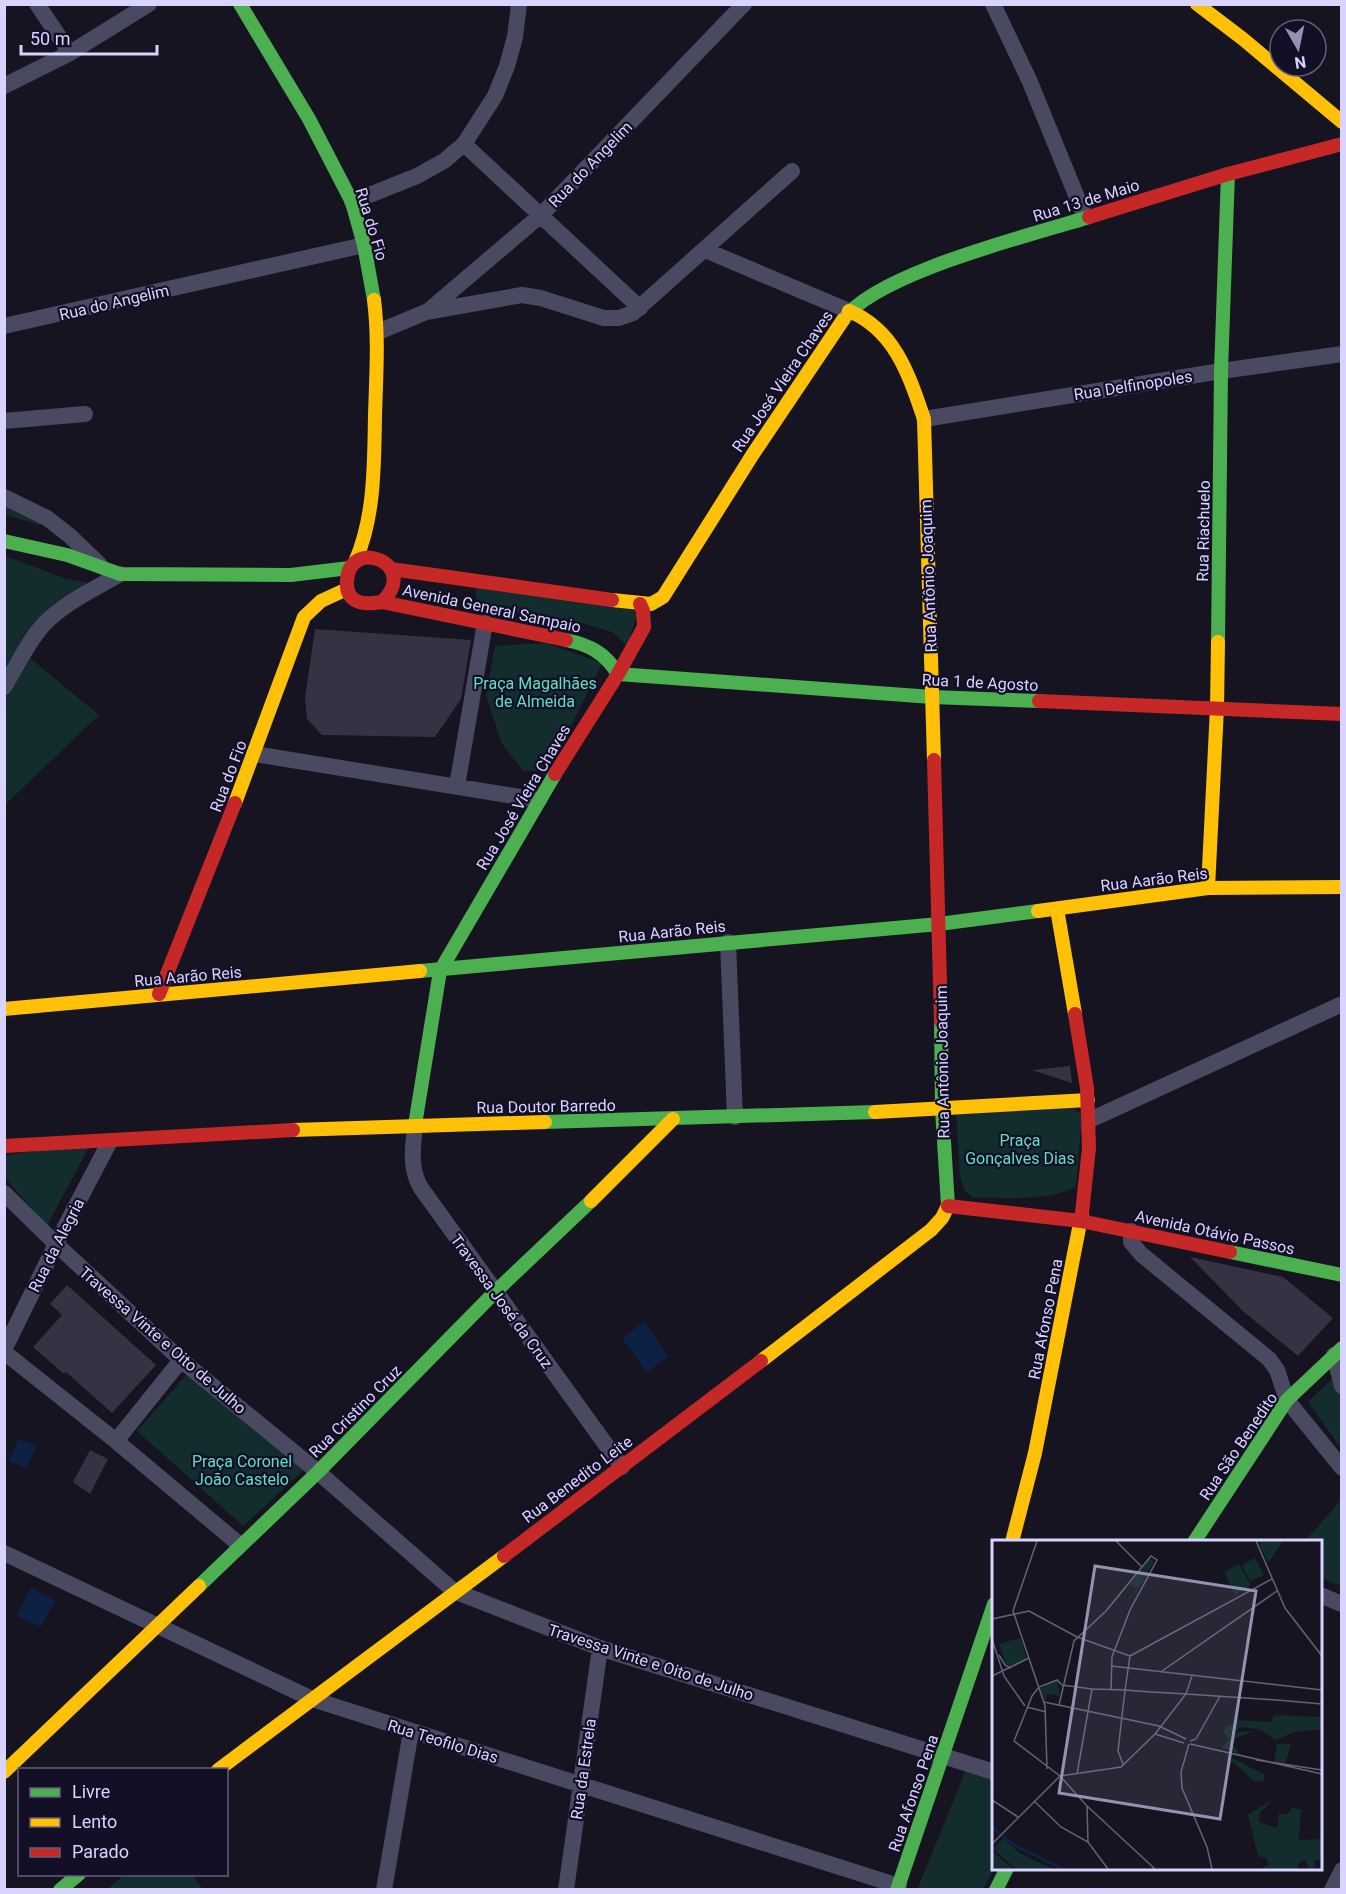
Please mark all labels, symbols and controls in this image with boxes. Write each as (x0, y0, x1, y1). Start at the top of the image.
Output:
scale bar (21, 18, 158, 56)
north arrow (1268, 18, 1328, 78)
text: 50 m (30, 28, 70, 49)
text: N (1293, 52, 1307, 73)
street label: Rua do Angelim (545, 117, 636, 211)
street label: Rua 13 de Maio (1031, 175, 1142, 226)
street label: Rua do Fio (351, 185, 392, 263)
street label: Rua do Angelim (57, 281, 171, 324)
street label: Rua José Vieira Chaves (728, 307, 837, 456)
street label: Rua Delfinopoles (1072, 367, 1194, 404)
street label: Rua Riachuelo (1193, 480, 1214, 582)
street label: Rua Antônio Joaquim (916, 499, 941, 653)
street label: Avenida General Sampaio (401, 580, 583, 637)
street label: Rua 1 de Agosto (921, 670, 1039, 695)
park label: Praça Magalhães de Almeida (473, 674, 597, 711)
street label: Rua José Vieira Chaves (472, 721, 574, 873)
street label: Rua do Fio (206, 738, 251, 815)
street label: Rua Aarão Reis (1099, 863, 1209, 895)
street label: Rua Aarão Reis (617, 916, 727, 947)
street label: Rua Aarão Reis (133, 962, 243, 991)
street label: Rua Antônio Joaquim (932, 985, 953, 1139)
street label: Rua Doutor Barredo (476, 1096, 616, 1117)
park label: Praça Gonçalves Dias (965, 1131, 1075, 1168)
street label: Rua da Alegria (25, 1195, 88, 1295)
street label: Avenida Otávio Passos (1133, 1206, 1296, 1259)
street label: Travessa José da Cruz (447, 1231, 557, 1372)
street label: Rua Afonso Pena (1024, 1257, 1067, 1381)
street label: Travessa Vinte e Oito de Julho (75, 1263, 250, 1418)
street label: Rua Cristino Cruz (305, 1361, 406, 1462)
street label: Rua São Benedito (1195, 1389, 1281, 1504)
street label: Rua Benedito Leite (519, 1432, 636, 1527)
park label: Praça Coronel João Castelo (192, 1452, 292, 1489)
inset map (992, 1540, 1322, 1870)
street label: Travessa Vinte e Oito de Julho (546, 1620, 756, 1705)
street label: Rua Teofilo Dias (385, 1716, 500, 1767)
street label: Rua da Estrela (567, 1717, 600, 1821)
street label: Rua Afonso Pena (885, 1732, 942, 1854)
legend (18, 1768, 228, 1876)
text: Livre (72, 1781, 110, 1802)
text: Lento (72, 1811, 117, 1832)
text: Parado (72, 1841, 129, 1862)

